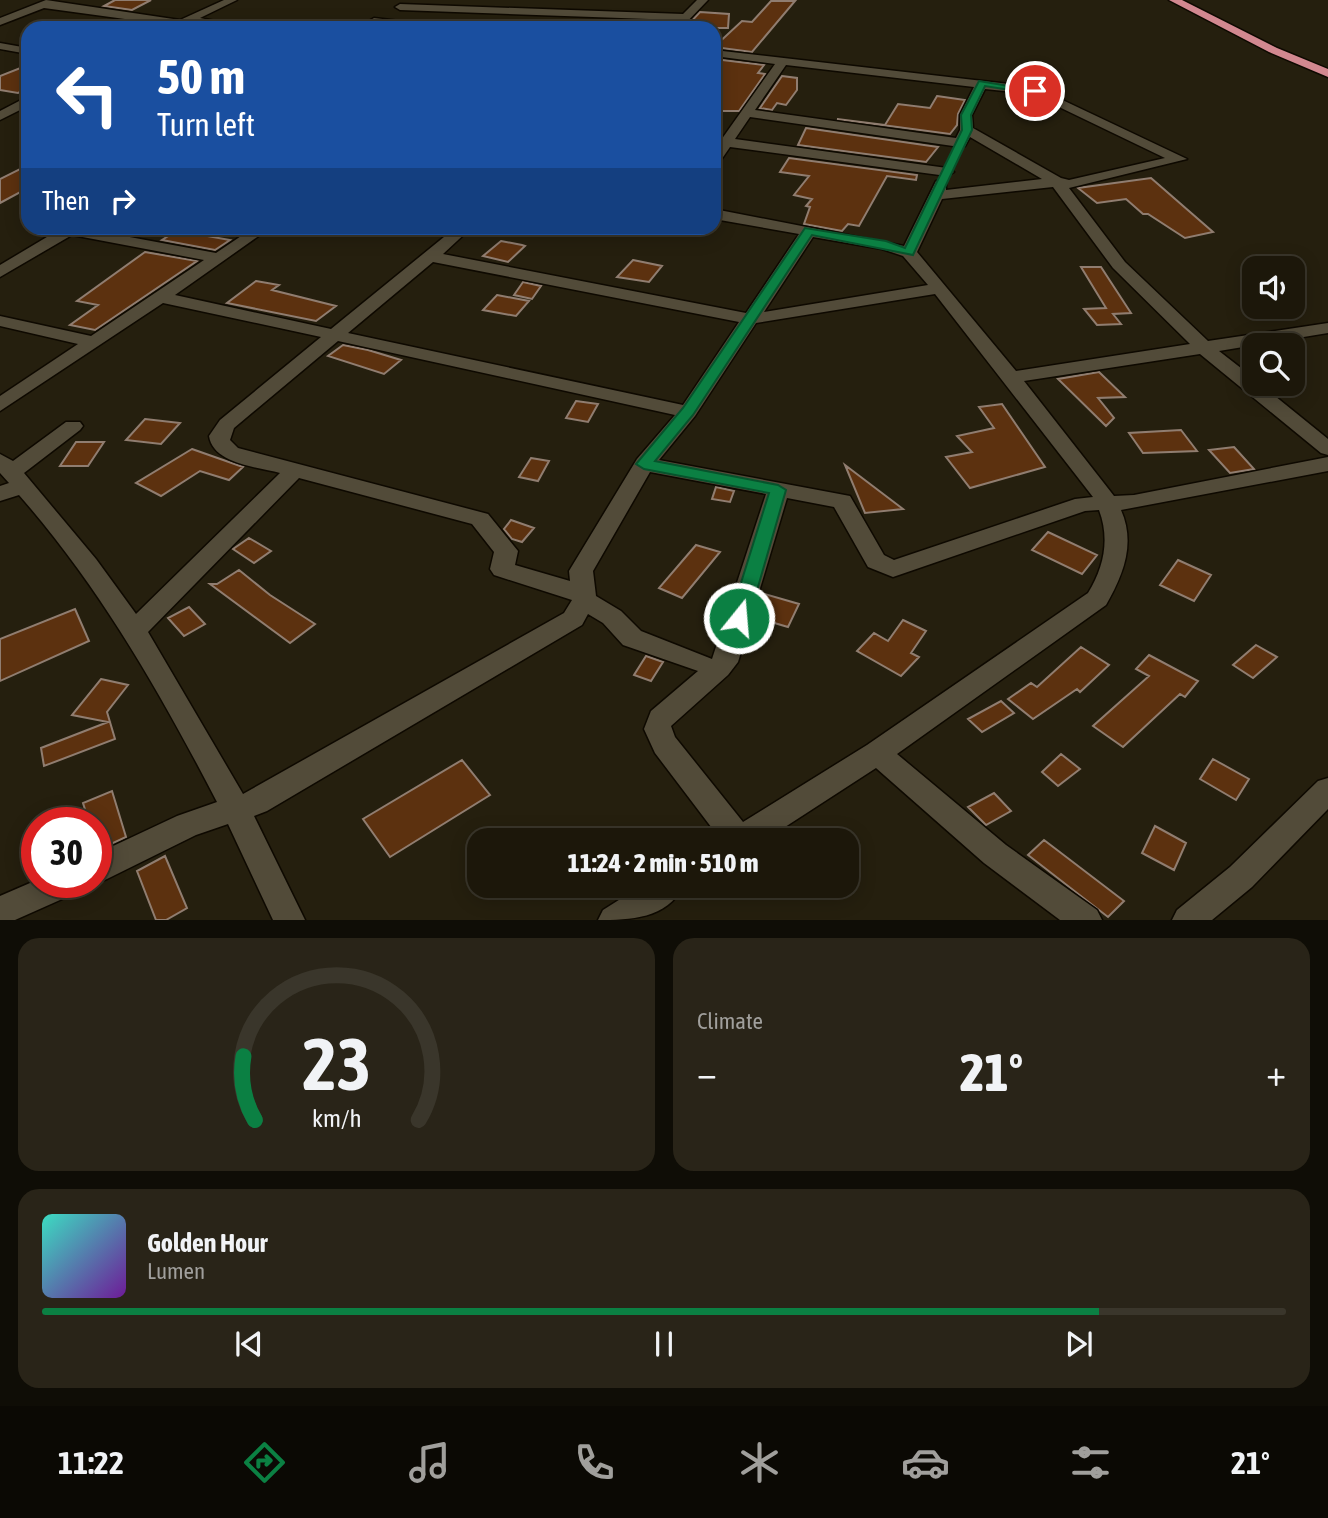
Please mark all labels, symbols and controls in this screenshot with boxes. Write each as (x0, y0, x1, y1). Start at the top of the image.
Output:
text: 50 m (157, 48, 245, 104)
icon: left (42, 49, 133, 140)
pin (1005, 61, 1065, 121)
icon: arrive (1016, 72, 1054, 110)
text: Turn left (157, 106, 255, 143)
icon: right (104, 182, 142, 220)
text: Then (42, 186, 90, 216)
map controls (1242, 256, 1305, 396)
button: sound (1242, 256, 1305, 319)
button: search (1242, 333, 1305, 396)
position arrow (702, 581, 776, 655)
speed limit sign: 30 (21, 807, 112, 898)
text: 11:24 · 2 min · 510 m (568, 848, 758, 878)
text: Climate (697, 1008, 763, 1034)
text: 23 (302, 1023, 371, 1106)
text: 21° (960, 1042, 1023, 1102)
text: − (697, 1051, 717, 1094)
text: + (1266, 1051, 1286, 1094)
text: km/h (312, 1104, 361, 1132)
text: Golden Hour (147, 1228, 267, 1258)
text: Lumen (147, 1258, 205, 1284)
icon: previous (230, 1325, 268, 1363)
icon: pause (645, 1325, 683, 1363)
icon: next (1060, 1325, 1098, 1363)
icon: directions (240, 1438, 289, 1487)
icon: music (405, 1438, 454, 1487)
icon: phone (570, 1438, 619, 1487)
icon: climate (735, 1438, 784, 1487)
icon: car (901, 1438, 950, 1487)
icon: filters (1066, 1438, 1115, 1487)
text: 11:22 (58, 1444, 124, 1481)
text: 21° (1231, 1444, 1270, 1481)

